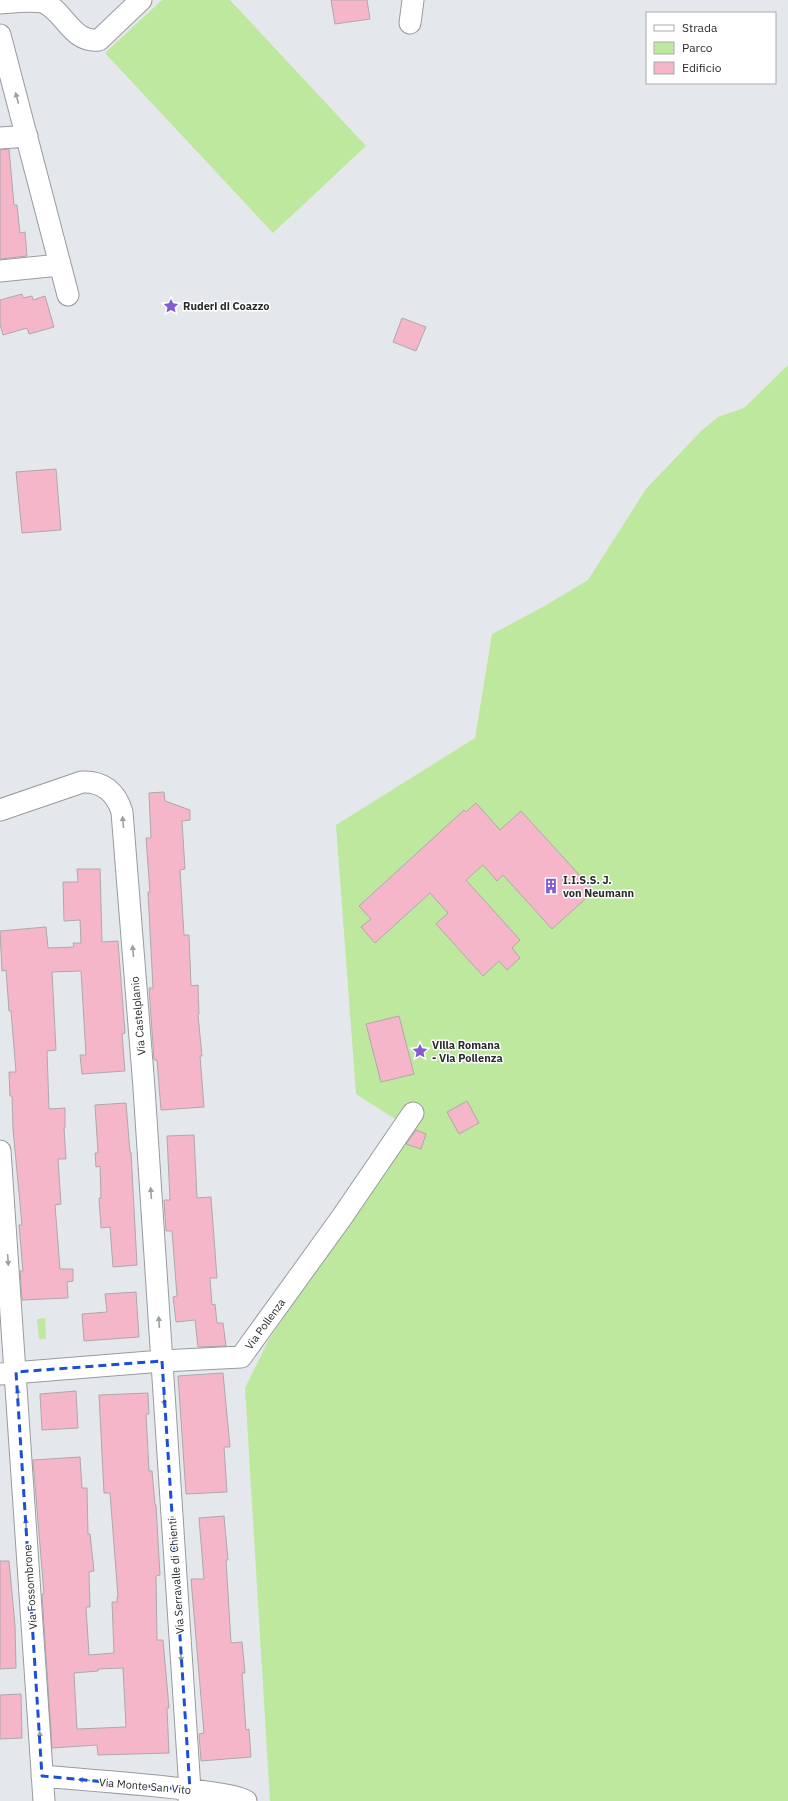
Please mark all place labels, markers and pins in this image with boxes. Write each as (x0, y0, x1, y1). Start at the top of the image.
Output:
place icon: Ruderi di Coazzo (162, 297, 180, 315)
place label: Ruderi di Coazzo (183, 299, 270, 313)
place label: I.I.S.S. J. von Neumann (563, 873, 634, 900)
building icon: I.I.S.S. J. von Neumann (542, 877, 560, 895)
place label: Villa Romana - Via Pollenza (432, 1038, 503, 1065)
place icon: Villa Romana - Via Pollenza (411, 1042, 429, 1060)

